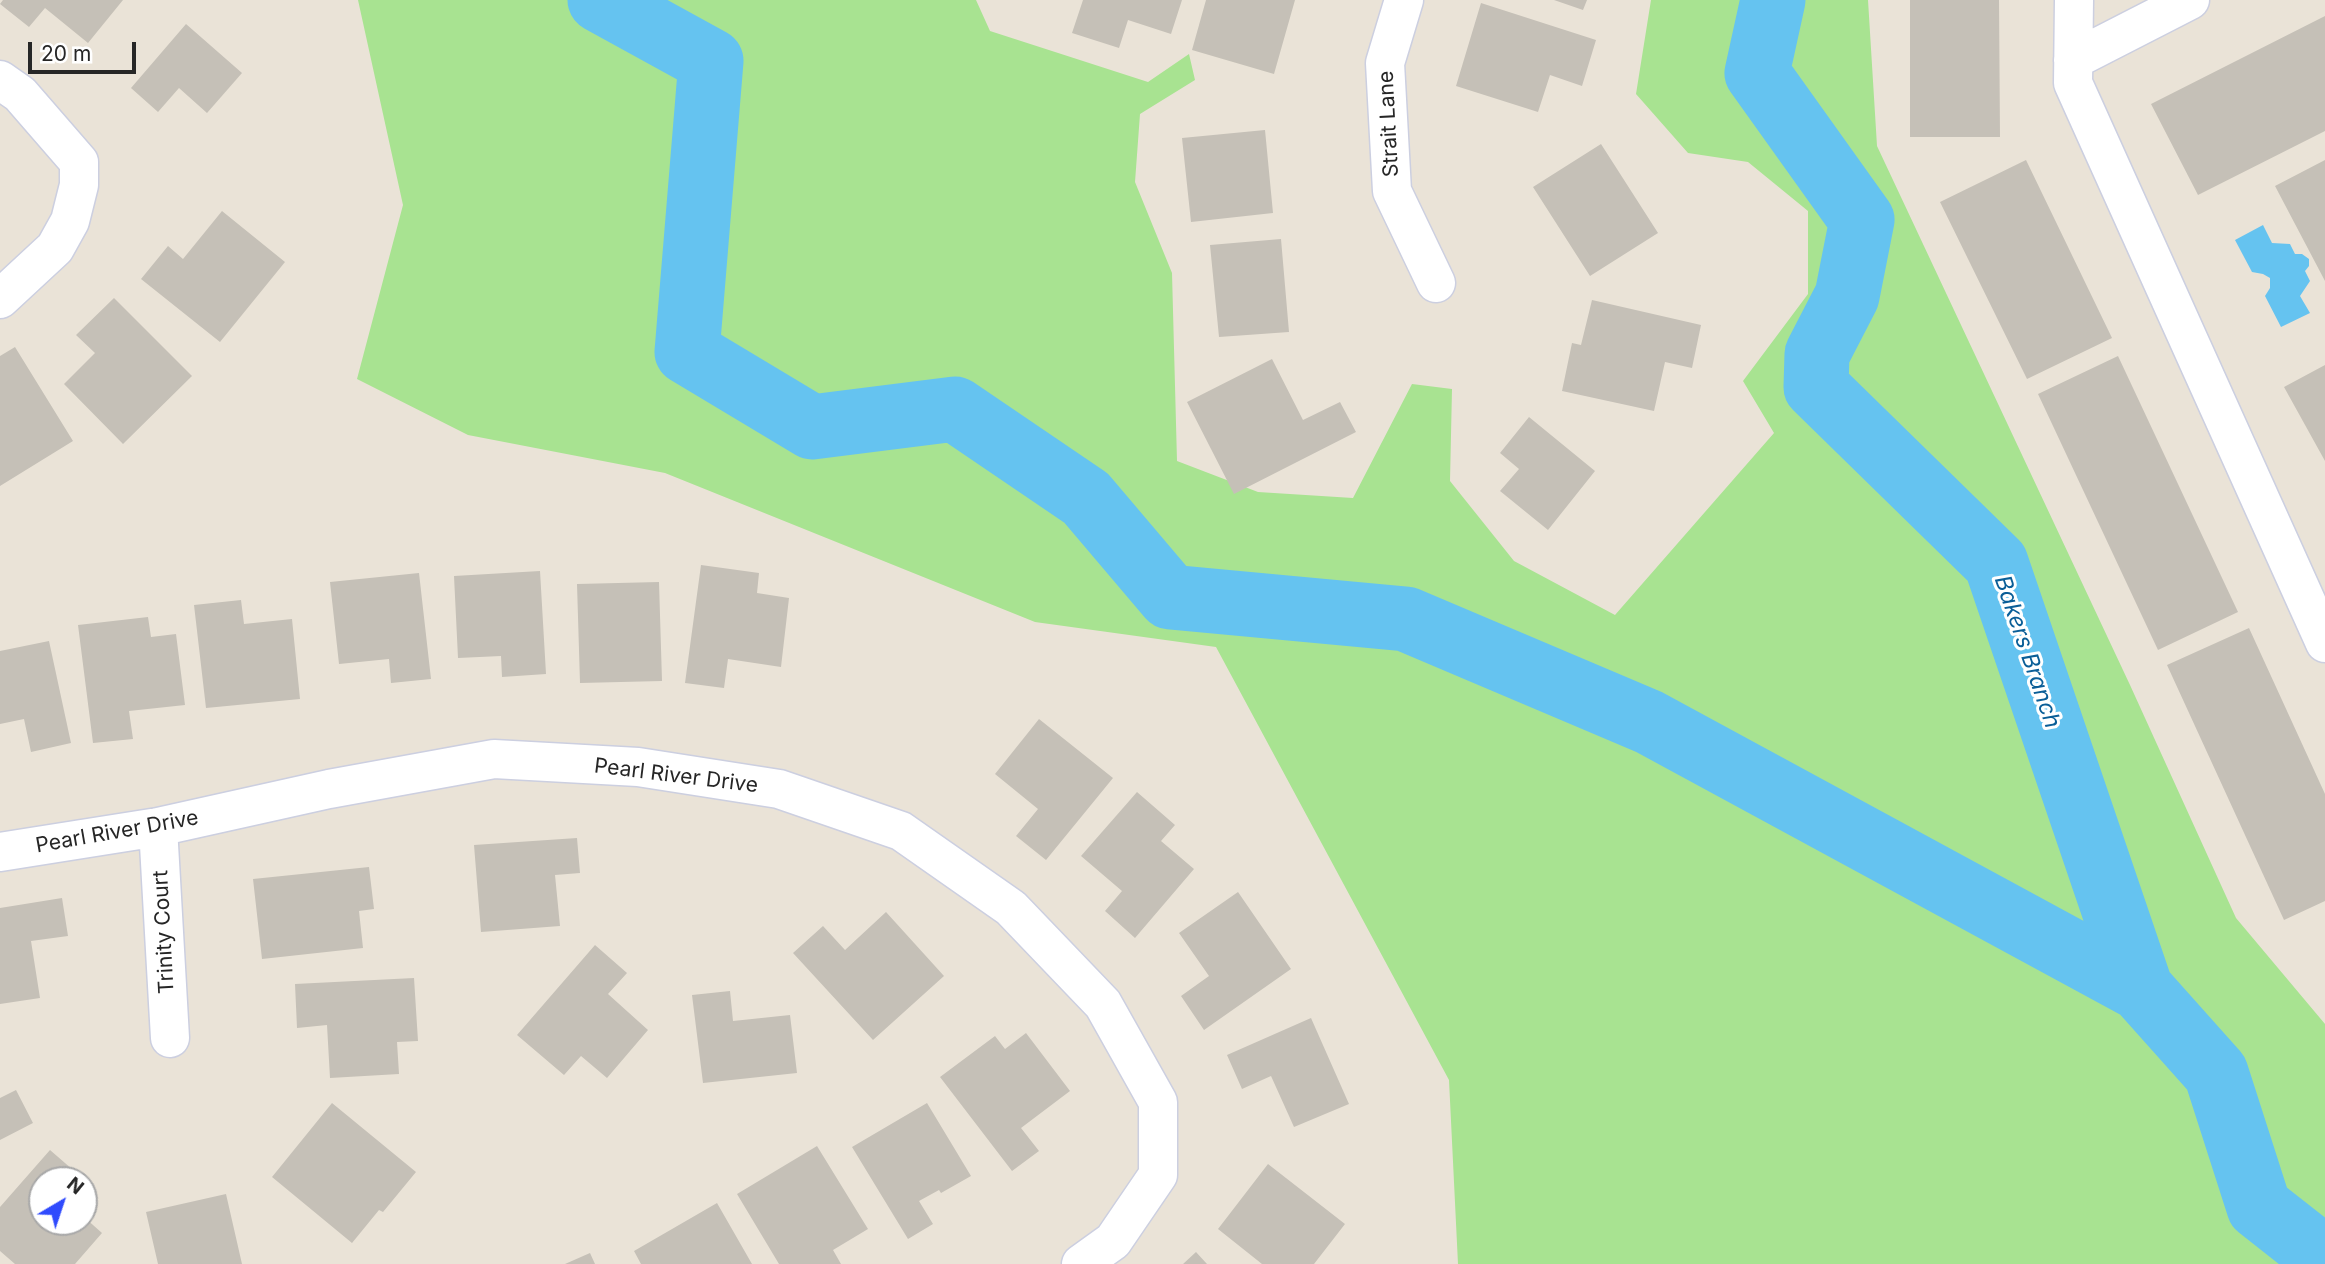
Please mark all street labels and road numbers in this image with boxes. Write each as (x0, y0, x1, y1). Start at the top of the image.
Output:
street label: Strait Lane (1374, 70, 1404, 178)
street label: Pearl River Drive (593, 753, 759, 799)
street label: Pearl River Drive (34, 805, 200, 859)
street label: Trinity Court (148, 870, 180, 994)

